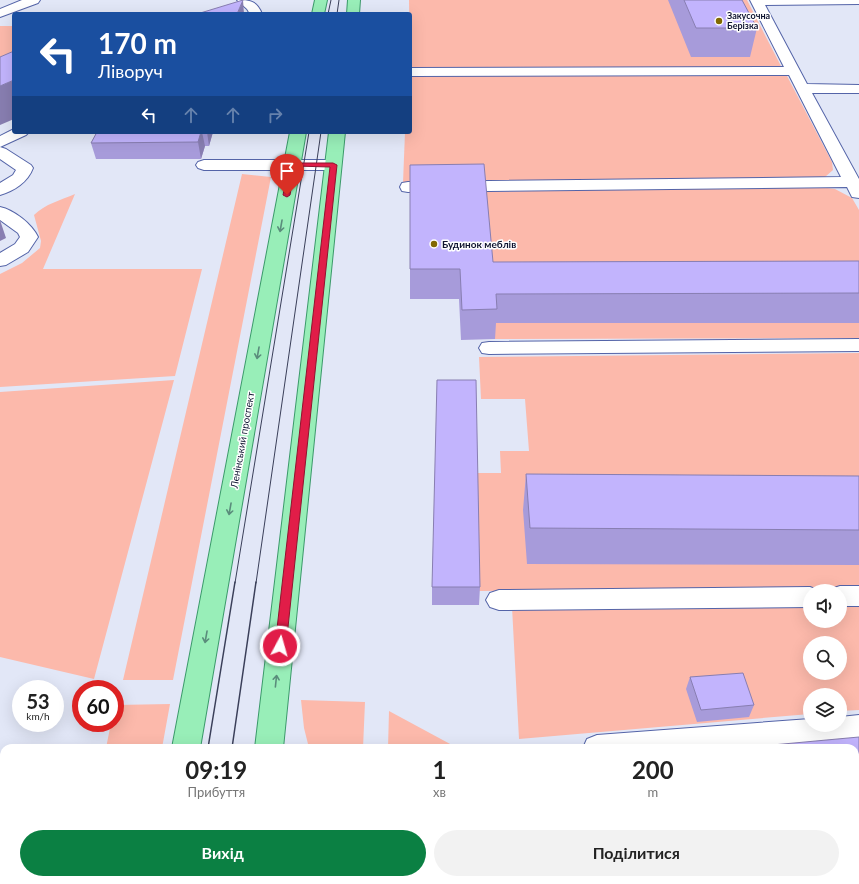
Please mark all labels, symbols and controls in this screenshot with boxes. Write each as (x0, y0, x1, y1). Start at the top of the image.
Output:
place label: Закусочна Берізка (727, 10, 771, 31)
marker: Закусочна Берізка (714, 16, 724, 26)
text: 170 m (98, 26, 177, 60)
icon: left (32, 28, 84, 80)
text: Ліворуч (98, 60, 163, 82)
icon: left (138, 104, 160, 126)
icon: ahead (180, 104, 202, 126)
icon: ahead (222, 104, 244, 126)
icon: right (264, 104, 286, 126)
pin (270, 154, 304, 195)
icon: arrive (276, 160, 298, 182)
one-way arrow (277, 219, 285, 232)
place label: Будинок меблів (442, 238, 516, 250)
marker: Будинок меблів (429, 239, 439, 249)
one-way arrow (254, 347, 262, 360)
street label: Ленінський проспект (227, 391, 256, 490)
one-way arrow (225, 502, 233, 515)
map controls (803, 584, 847, 732)
button: sound (803, 584, 847, 628)
position arrow (259, 625, 301, 667)
one-way arrow (202, 630, 210, 643)
button: search (803, 636, 847, 680)
one-way arrow (272, 675, 280, 688)
speed limit sign: 60 (72, 680, 124, 732)
button: layers (803, 688, 847, 732)
text: 53 (26, 689, 50, 713)
text: km/h (26, 710, 50, 722)
text: 09:19 (185, 755, 247, 784)
text: 1 (433, 755, 447, 784)
text: 200 (632, 755, 674, 784)
text: Прибуття (188, 784, 245, 800)
text: хв (433, 784, 446, 800)
text: m (647, 784, 658, 800)
button: Вихід (20, 830, 426, 876)
button: Поділитися (434, 830, 839, 876)

